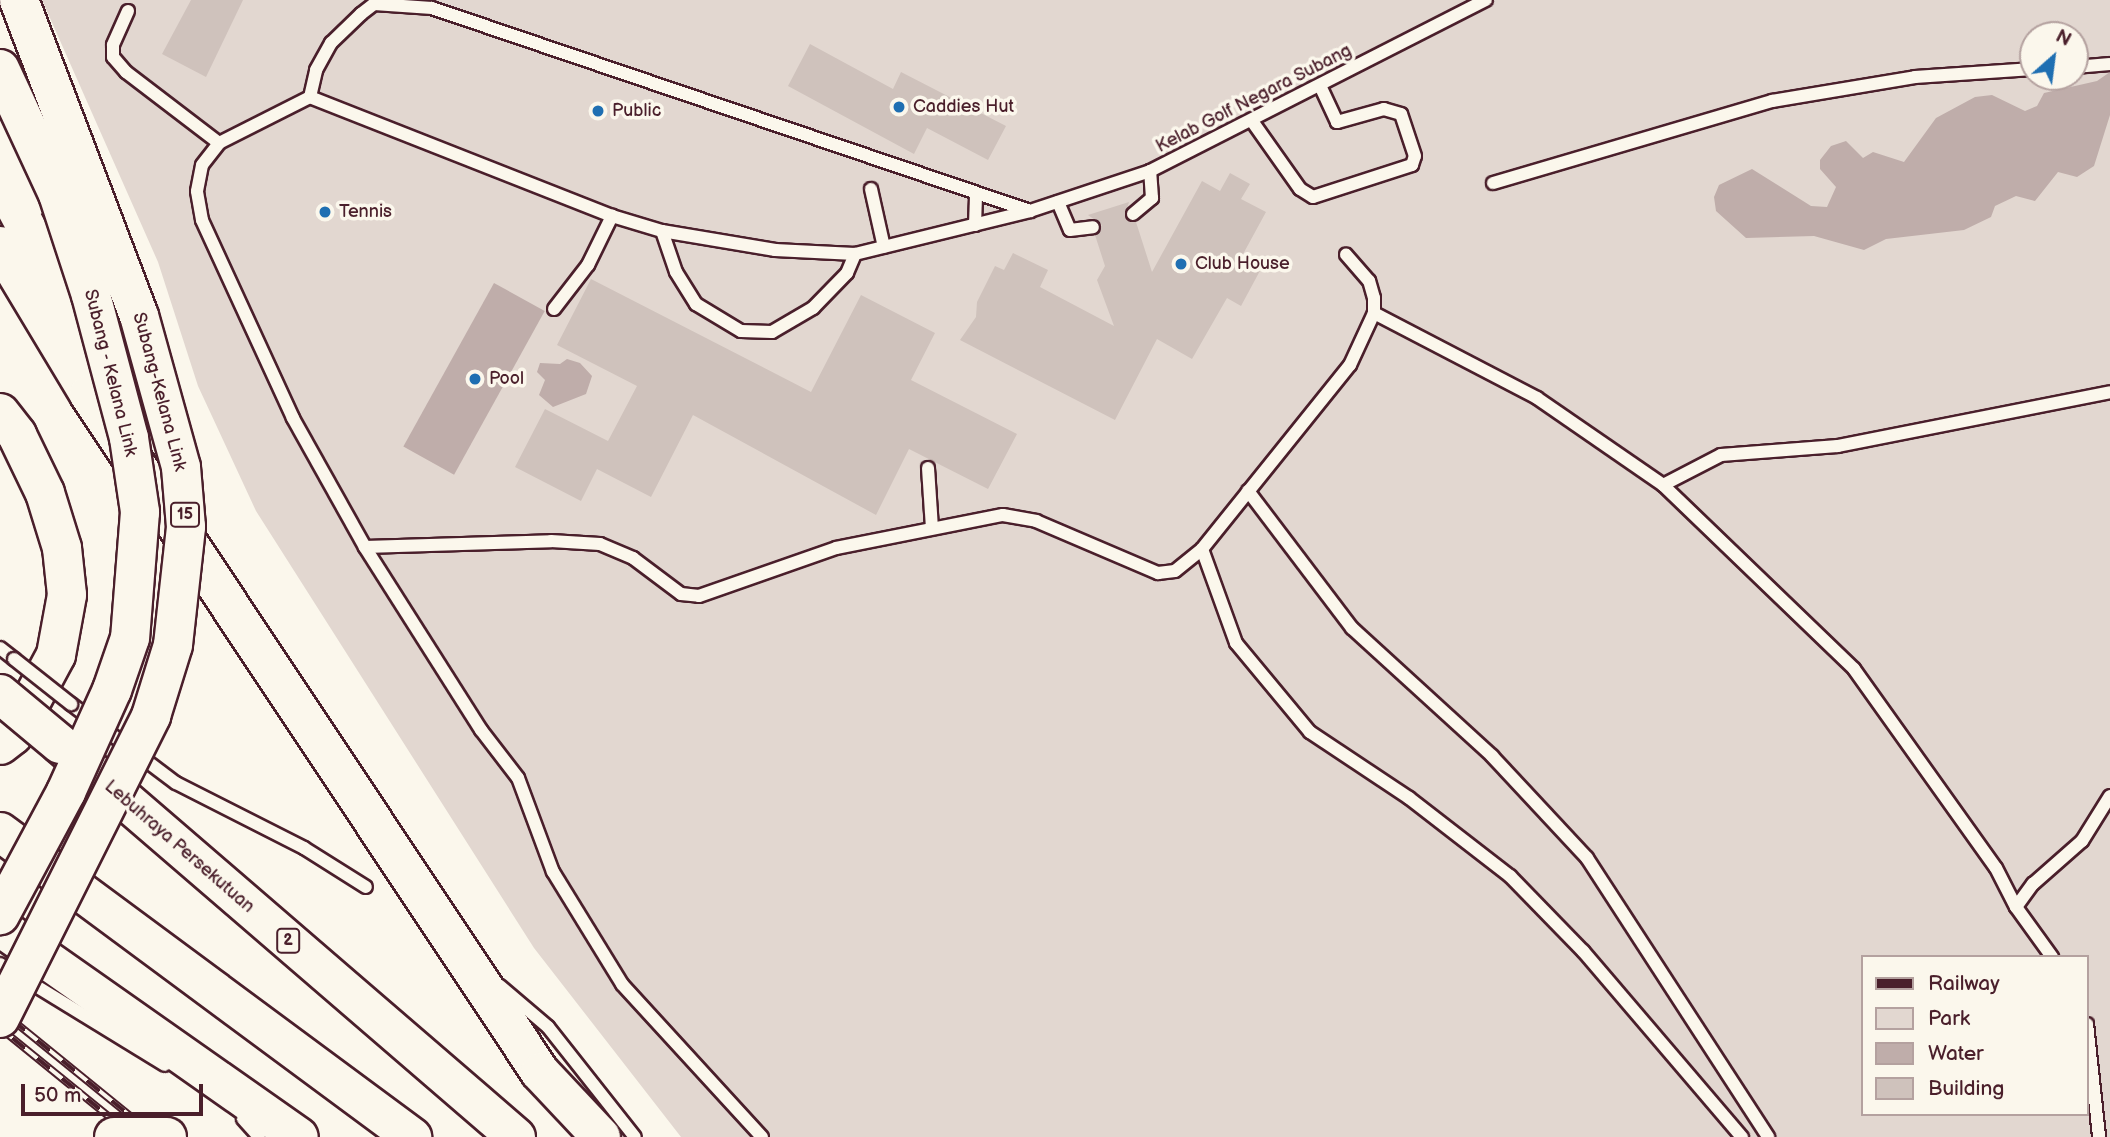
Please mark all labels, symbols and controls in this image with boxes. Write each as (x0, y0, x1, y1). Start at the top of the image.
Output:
north arrow (2019, 21, 2089, 91)
text: N (2051, 25, 2075, 52)
street label: Kelab Golf Negara Subang (1152, 40, 1356, 158)
place label: Caddies Hut (913, 96, 1014, 118)
marker: Caddies Hut (891, 99, 907, 115)
place label: Public (612, 100, 661, 122)
marker: Public (590, 103, 606, 119)
place label: Tennis (339, 201, 392, 223)
marker: Tennis (317, 204, 333, 220)
place label: Club House (1195, 253, 1290, 275)
marker: Club House (1173, 256, 1189, 272)
street label: Subang - Kelana Link (79, 286, 141, 460)
street label: Subang-Kelana Link (127, 310, 191, 474)
place label: Pool (489, 368, 524, 390)
marker: Pool (467, 371, 483, 387)
road number: 15 (169, 502, 201, 528)
street label: Lebuhraya Persekutuan (100, 776, 258, 918)
road number: 2 (276, 928, 300, 953)
legend (1862, 955, 2089, 1116)
text: Railway (1928, 971, 2000, 996)
text: Park (1928, 1006, 1970, 1031)
text: Water (1928, 1041, 1984, 1066)
scale bar (24, 1070, 206, 1114)
text: Building (1928, 1076, 2004, 1101)
text: 50 m (34, 1083, 81, 1108)

